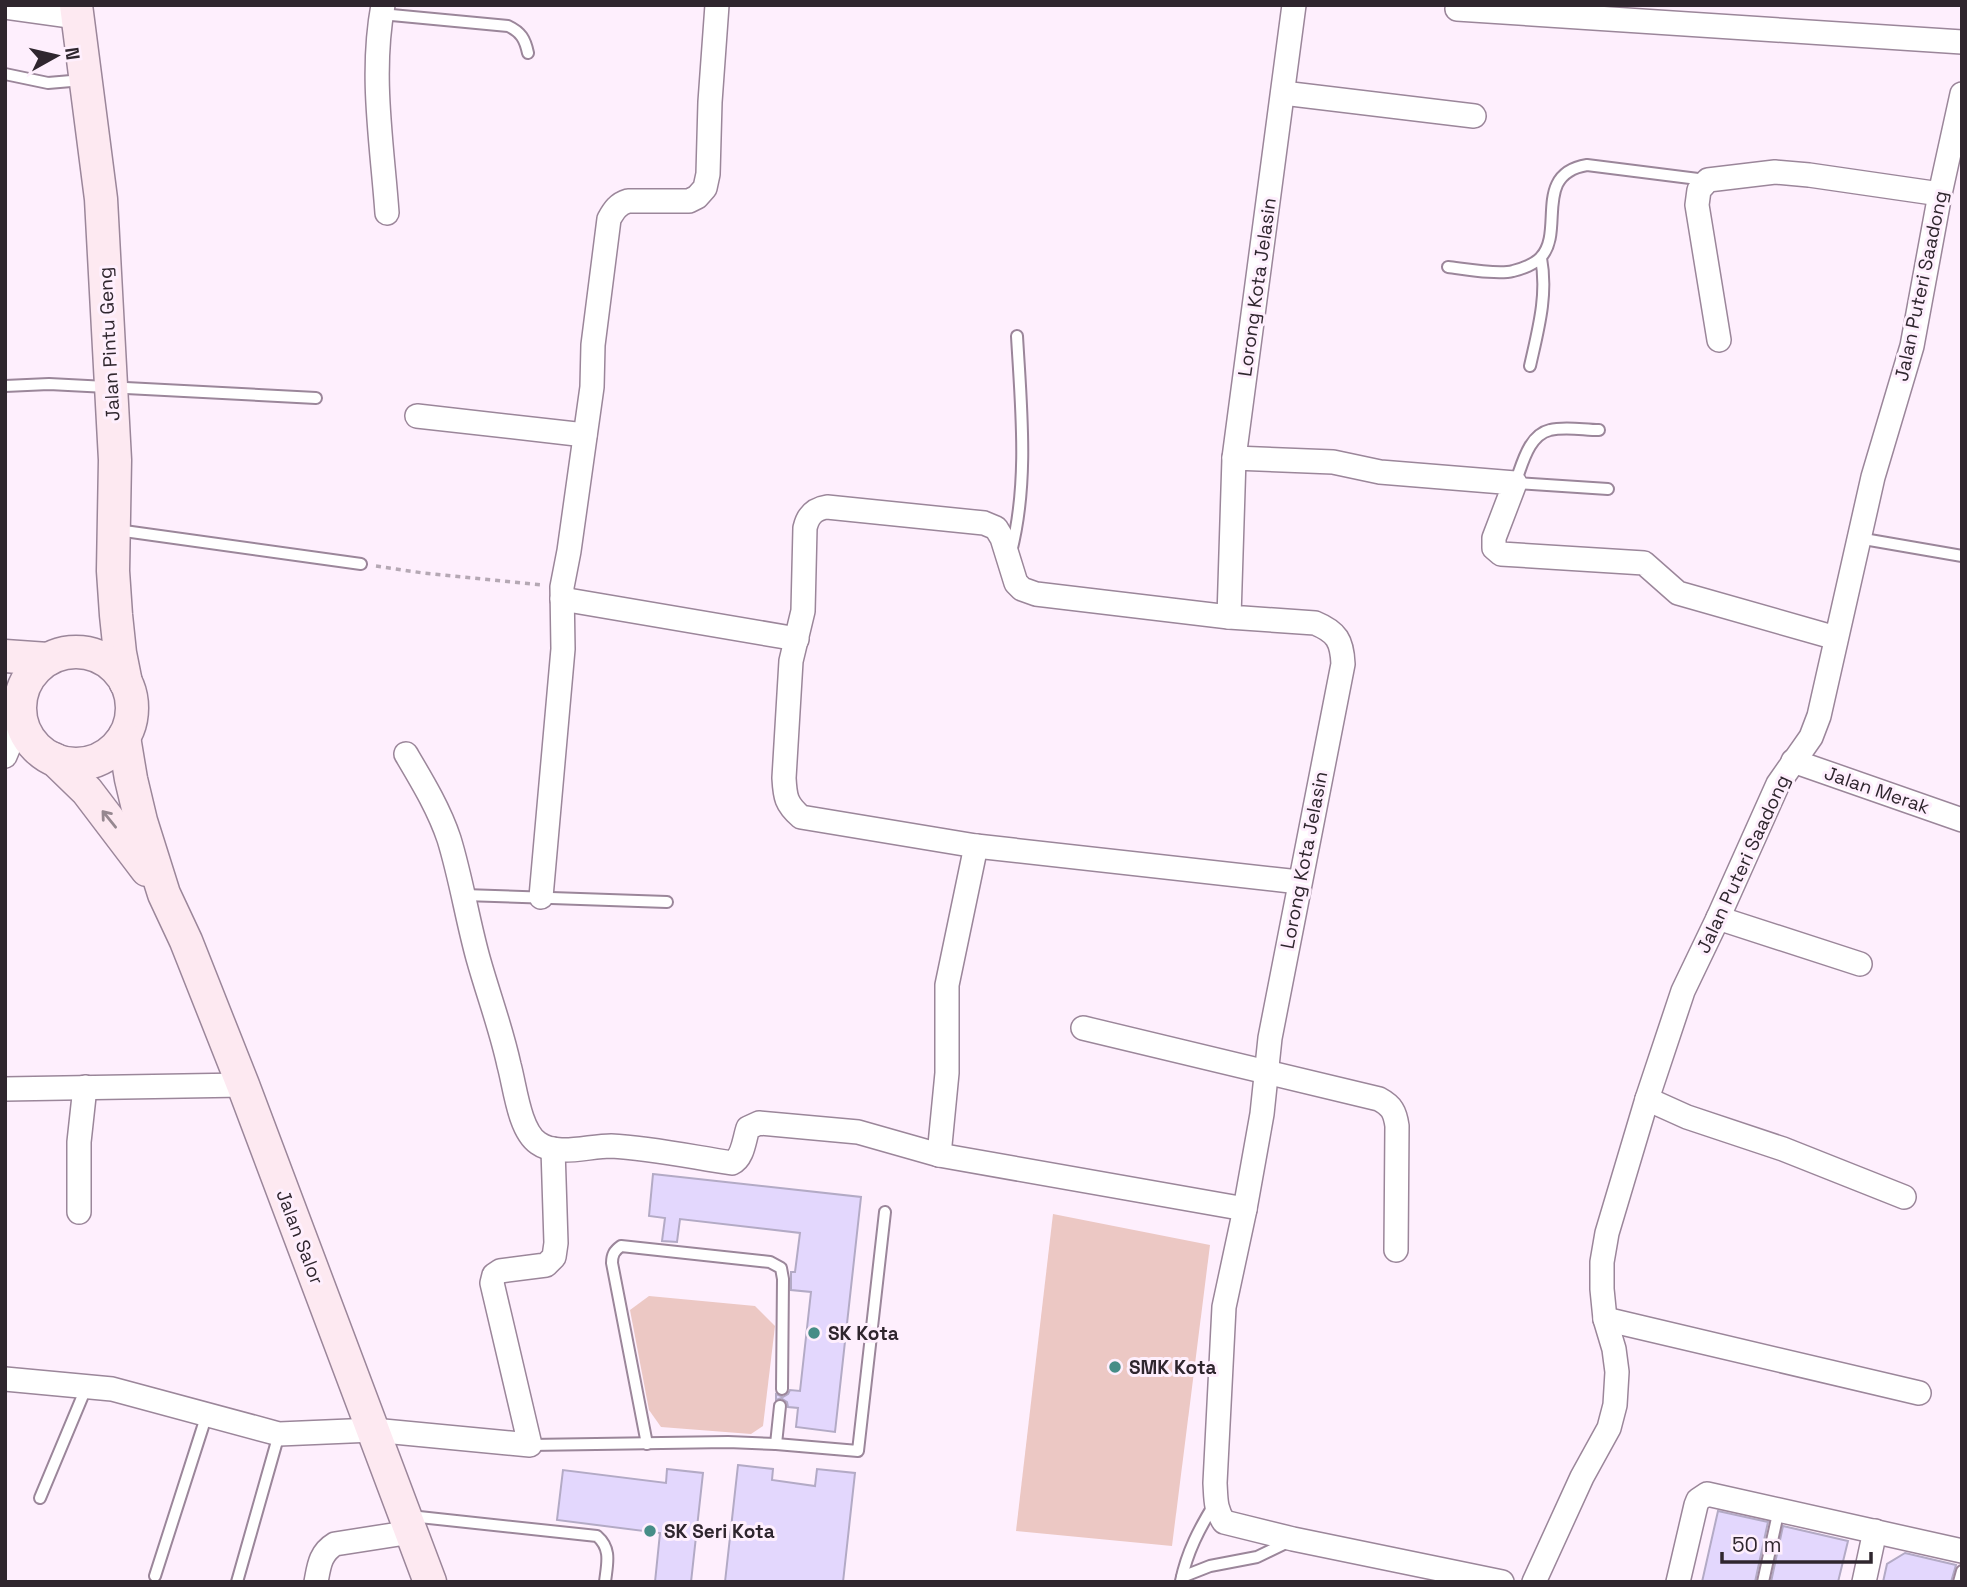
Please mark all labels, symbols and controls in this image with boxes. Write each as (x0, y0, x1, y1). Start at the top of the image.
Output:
north arrow (21, 21, 91, 91)
text: N (59, 46, 86, 62)
street label: Jalan Puteri Saadong (1889, 188, 1953, 384)
street label: Lorong Kota Jelasin (1232, 196, 1282, 378)
street label: Jalan Pintu Geng (92, 266, 126, 422)
street label: Jalan Merak (1821, 760, 1933, 820)
street label: Lorong Kota Jelasin (1275, 769, 1333, 951)
street label: Jalan Puteri Saadong (1691, 771, 1795, 957)
one-way arrow (102, 811, 117, 829)
street label: Jalan Salor (270, 1186, 330, 1288)
place label: SK Kota (828, 1321, 899, 1346)
marker: SK Kota (806, 1325, 822, 1341)
place label: SMK Kota (1129, 1355, 1217, 1380)
marker: SMK Kota (1107, 1359, 1123, 1375)
place label: SK Seri Kota (664, 1519, 775, 1544)
scale bar (1722, 1520, 1871, 1564)
marker: SK Seri Kota (642, 1523, 658, 1539)
text: 50 m (1732, 1531, 1782, 1558)

